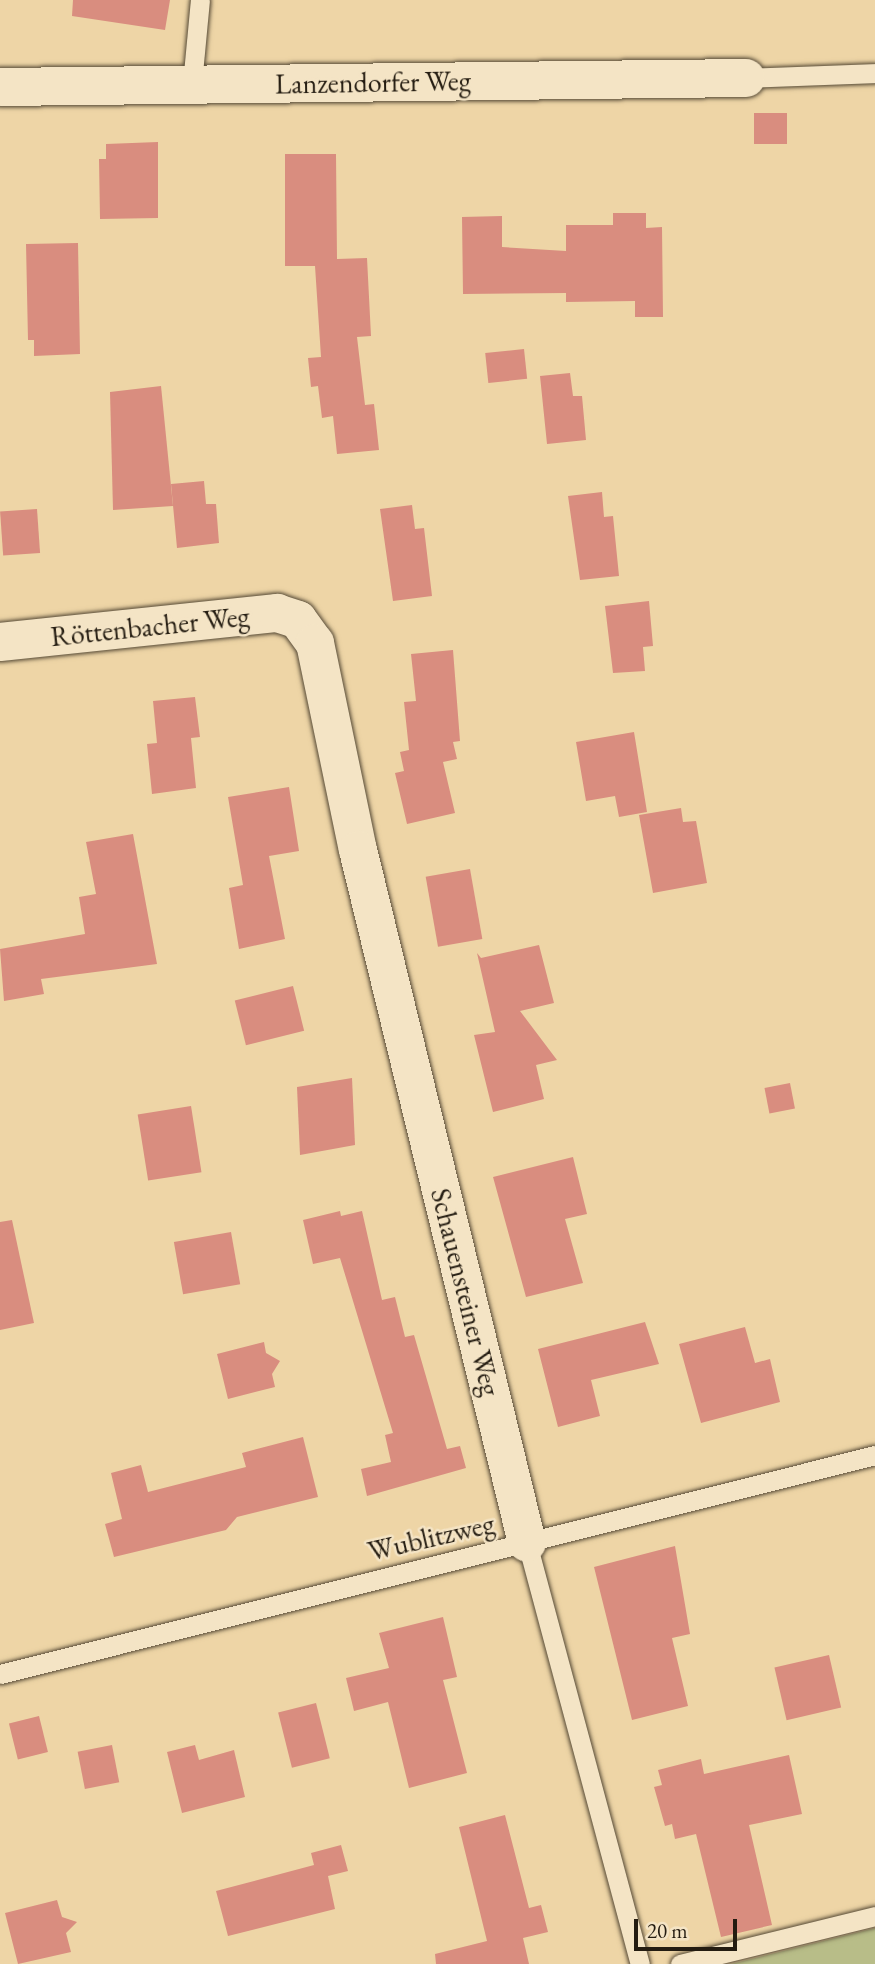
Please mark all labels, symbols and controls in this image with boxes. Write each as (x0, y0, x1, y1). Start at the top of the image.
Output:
street label: Lanzendorfer Weg (275, 63, 471, 101)
street label: Röttenbacher Weg (49, 599, 251, 653)
street label: Schauensteiner Weg (424, 1185, 508, 1399)
street label: Wublitzweg (364, 1506, 498, 1568)
scale bar (637, 1904, 740, 1948)
text: 20 m (647, 1917, 688, 1944)

